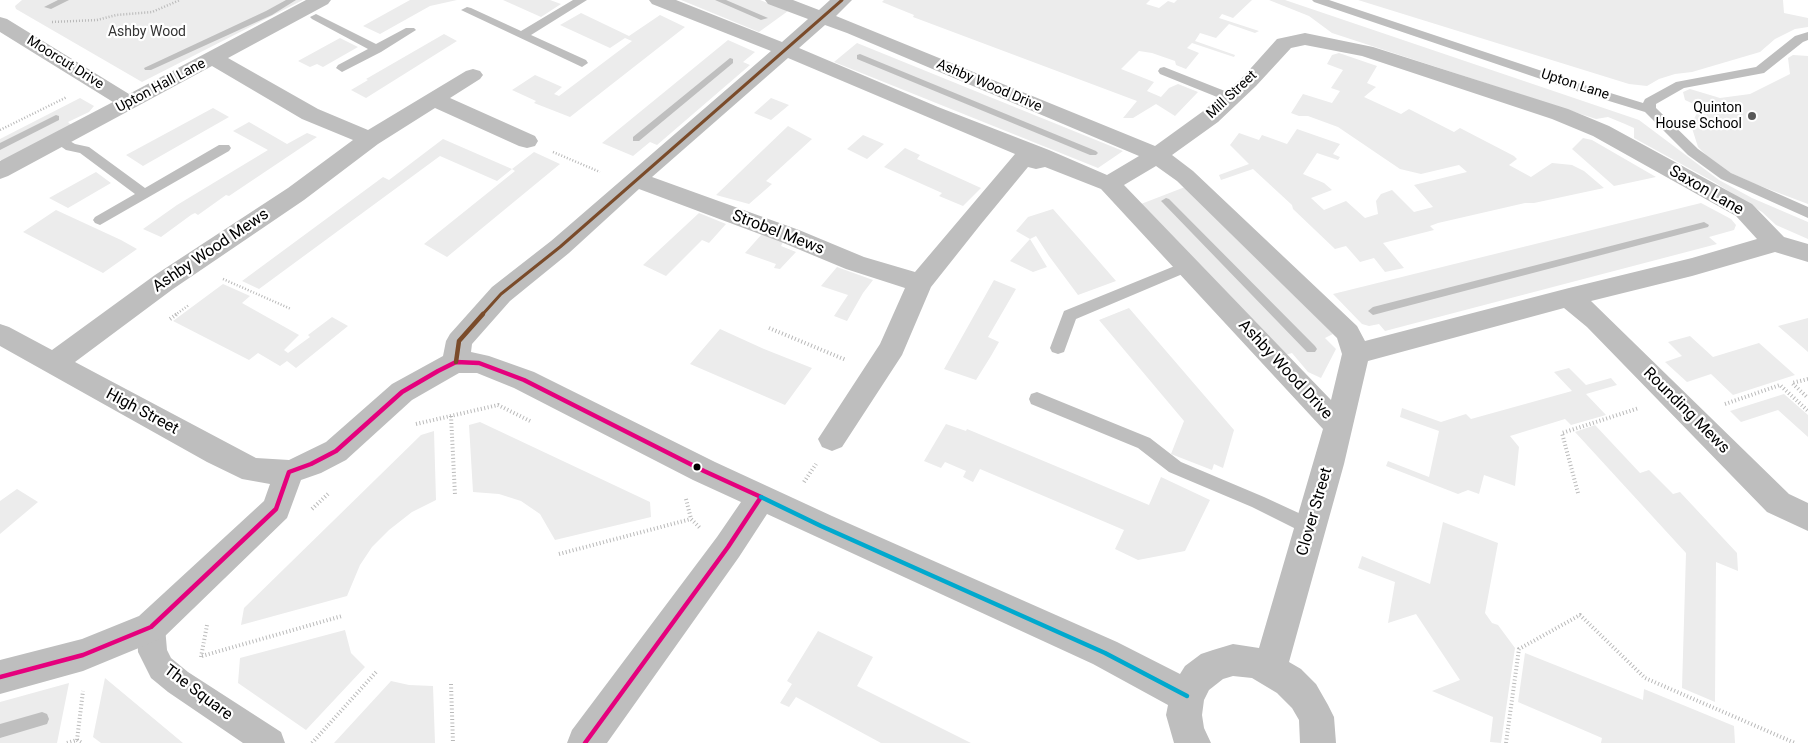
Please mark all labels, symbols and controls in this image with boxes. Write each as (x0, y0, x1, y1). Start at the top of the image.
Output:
park label: Ashby Wood (108, 24, 186, 40)
street label: Moorcut Drive (24, 33, 106, 93)
street label: Upton Hall Lane (113, 55, 209, 117)
street label: Ashby Wood Drive (934, 56, 1044, 116)
street label: Upton Lane (1539, 66, 1611, 104)
street label: Mill Street (1203, 67, 1261, 123)
place label: Quinton House School (1655, 100, 1742, 132)
marker: Quinton House School (1746, 110, 1758, 122)
street label: Saxon Lane (1665, 162, 1747, 220)
street label: Ashby Wood Mews (149, 205, 273, 297)
street label: Strobel Mews (729, 207, 827, 259)
street label: Ashby Wood Drive (1234, 316, 1336, 424)
street label: Rounding Mews (1639, 364, 1733, 458)
street label: High Street (102, 385, 182, 439)
unlabelled marker (692, 462, 702, 472)
street label: Clover Street (1293, 466, 1337, 558)
street label: The Square (160, 661, 236, 725)

